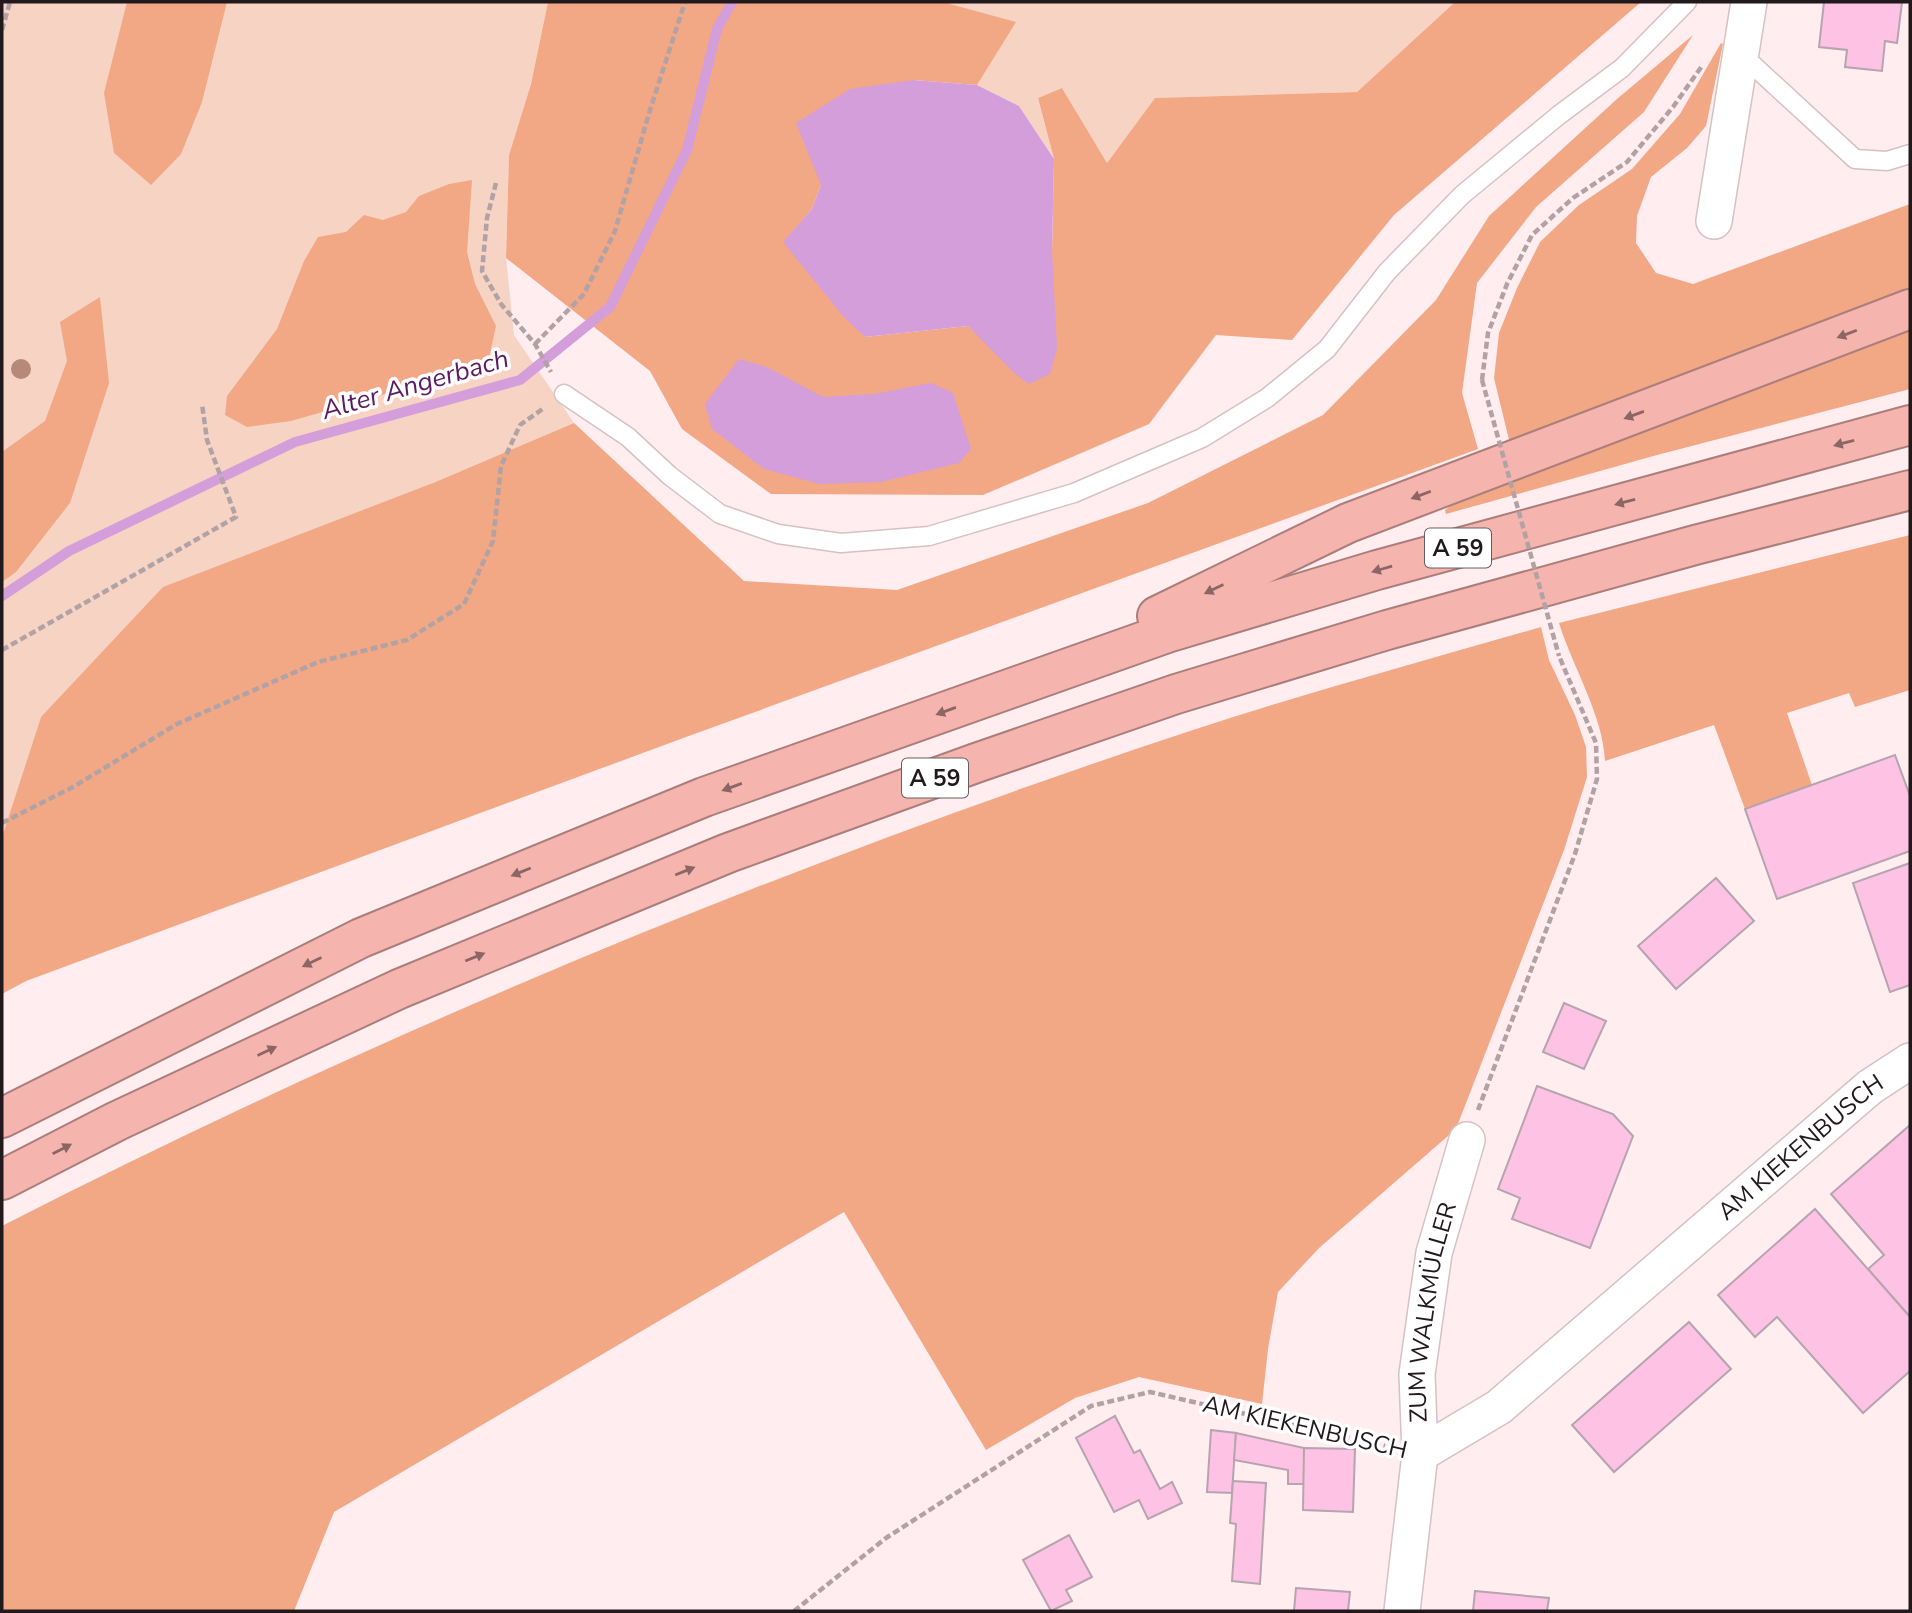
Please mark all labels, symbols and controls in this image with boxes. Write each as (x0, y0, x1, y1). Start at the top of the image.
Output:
one-way arrow (1836, 329, 1857, 340)
water label: Alter Angerbach (317, 341, 513, 428)
one-way arrow (1624, 410, 1645, 421)
one-way arrow (1833, 438, 1854, 448)
one-way arrow (1411, 490, 1432, 501)
one-way arrow (1613, 497, 1635, 508)
road number: A 59 (1425, 528, 1491, 568)
one-way arrow (1371, 564, 1392, 574)
one-way arrow (1204, 583, 1224, 594)
one-way arrow (936, 706, 957, 717)
road number: A 59 (902, 758, 968, 798)
one-way arrow (721, 782, 742, 793)
one-way arrow (675, 865, 696, 876)
one-way arrow (511, 866, 531, 878)
one-way arrow (465, 952, 486, 963)
one-way arrow (302, 956, 322, 967)
one-way arrow (257, 1045, 277, 1056)
street label: AM KIEKENBUSCH (1711, 1067, 1889, 1227)
one-way arrow (53, 1144, 73, 1156)
street label: ZUM WALKMÜLLER (1401, 1198, 1464, 1423)
street label: AM KIEKENBUSCH (1200, 1388, 1410, 1466)

